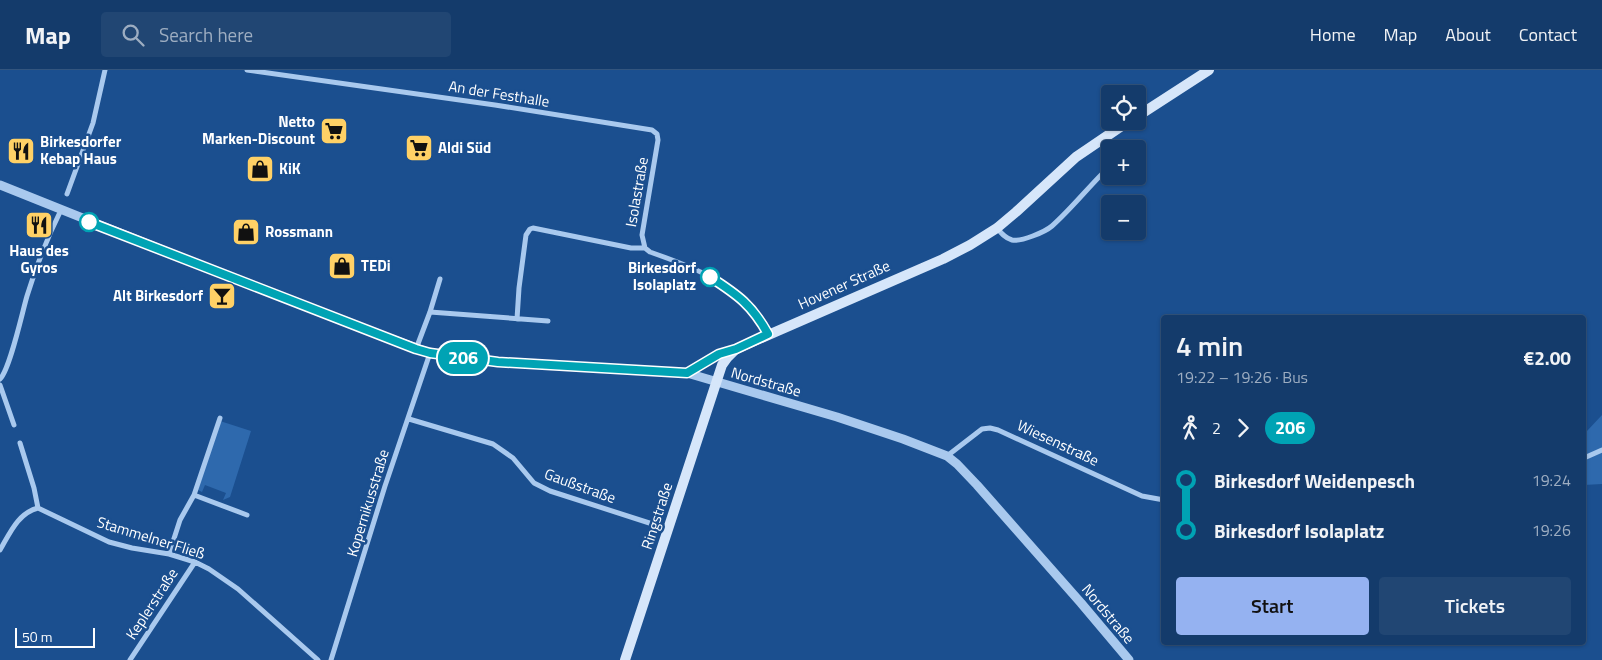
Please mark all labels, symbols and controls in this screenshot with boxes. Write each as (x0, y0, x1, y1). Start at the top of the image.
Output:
search box (101, 12, 451, 57)
text: Map (25, 17, 71, 53)
text: Search here (159, 20, 253, 49)
icon: search (119, 21, 147, 49)
text: Home (1310, 21, 1356, 48)
text: Map (1384, 21, 1417, 48)
text: About (1445, 21, 1491, 48)
text: Contact (1519, 21, 1577, 48)
street label: An der Festhalle (447, 74, 551, 113)
map controls (1101, 85, 1146, 240)
button: locate (1101, 85, 1146, 130)
place label: Netto Marken-Discount (202, 110, 316, 150)
supermarket icon: Netto Marken-Discount (319, 116, 349, 146)
place label: Birkesdorfer Kebap Haus (40, 130, 122, 170)
supermarket icon: Aldi Süd (404, 133, 434, 163)
restaurant icon: Birkesdorfer Kebap Haus (6, 136, 36, 166)
place label: Aldi Süd (438, 136, 491, 159)
button: + (1101, 140, 1146, 185)
shop icon: KiK (245, 154, 275, 184)
street label: Isolastraße (619, 155, 654, 229)
place label: KiK (279, 157, 301, 180)
button: − (1101, 195, 1146, 240)
restaurant icon: Haus des Gyros (24, 210, 54, 240)
unlabelled marker (79, 212, 99, 232)
shop icon: Rossmann (231, 217, 261, 247)
place label: Rossmann (265, 220, 333, 243)
place label: Haus des Gyros (9, 239, 69, 279)
shop icon: TEDi (327, 251, 357, 281)
place label: TEDi (361, 254, 391, 277)
street label: Hovener Straße (794, 254, 894, 315)
place label: Birkesdorf Isolaplatz (628, 256, 697, 296)
marker: Birkesdorf Isolaplatz (700, 267, 720, 287)
bar icon: Alt Birkesdorf (207, 281, 237, 311)
place label: Alt Birkesdorf (113, 284, 204, 307)
text: 4 min (1176, 324, 1243, 367)
line badge: 206 (434, 342, 492, 374)
text: €2.00 (1524, 343, 1571, 372)
text: 206 (448, 344, 478, 371)
street label: Nordstraße (728, 361, 804, 403)
text: 19:22 – 19:26 · Bus (1176, 365, 1308, 389)
street label: Wiesenstraße (1014, 414, 1103, 472)
icon: walk (1176, 414, 1204, 442)
icon: forward (1229, 414, 1257, 442)
text: 206 (1275, 414, 1305, 441)
text: 2 (1212, 416, 1221, 440)
street label: Kopernikusstraße (340, 446, 395, 560)
street label: Gaußstraße (541, 462, 619, 509)
text: Birkesdorf Weidenpesch (1214, 466, 1415, 495)
text: 19:24 (1532, 468, 1571, 492)
street label: Ringstraße (635, 479, 678, 552)
street label: Stammelner Fließ (94, 510, 208, 565)
text: Birkesdorf Isolaplatz (1214, 516, 1384, 545)
text: 19:26 (1532, 518, 1571, 542)
street label: Keplerstraße (120, 563, 183, 644)
button: Start (1176, 577, 1369, 635)
button: Tickets (1379, 577, 1571, 635)
street label: Nordstraße (1076, 579, 1140, 649)
scale bar (15, 625, 95, 648)
text: 50 m (22, 626, 52, 647)

